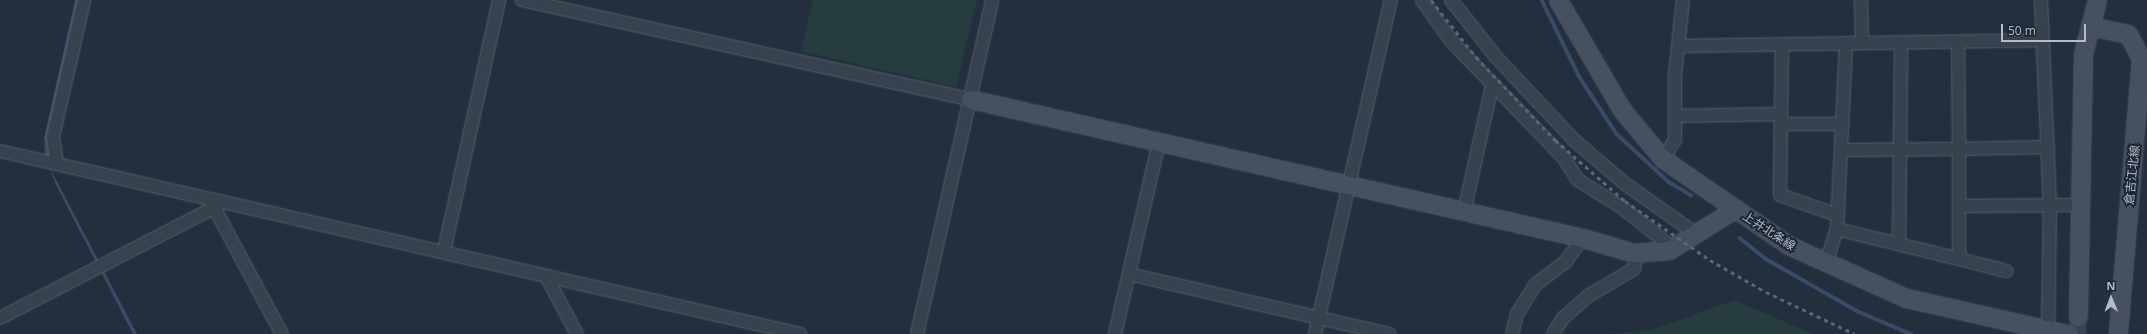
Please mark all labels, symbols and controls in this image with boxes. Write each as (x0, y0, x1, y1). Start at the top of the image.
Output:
scale bar (2003, 16, 2088, 42)
text: 50 m (2008, 22, 2036, 39)
street label: 倉吉江北線 (2122, 144, 2142, 206)
street label: 上井北条線 (1740, 209, 1798, 253)
north arrow (2091, 278, 2131, 318)
text: N (2106, 278, 2115, 293)

